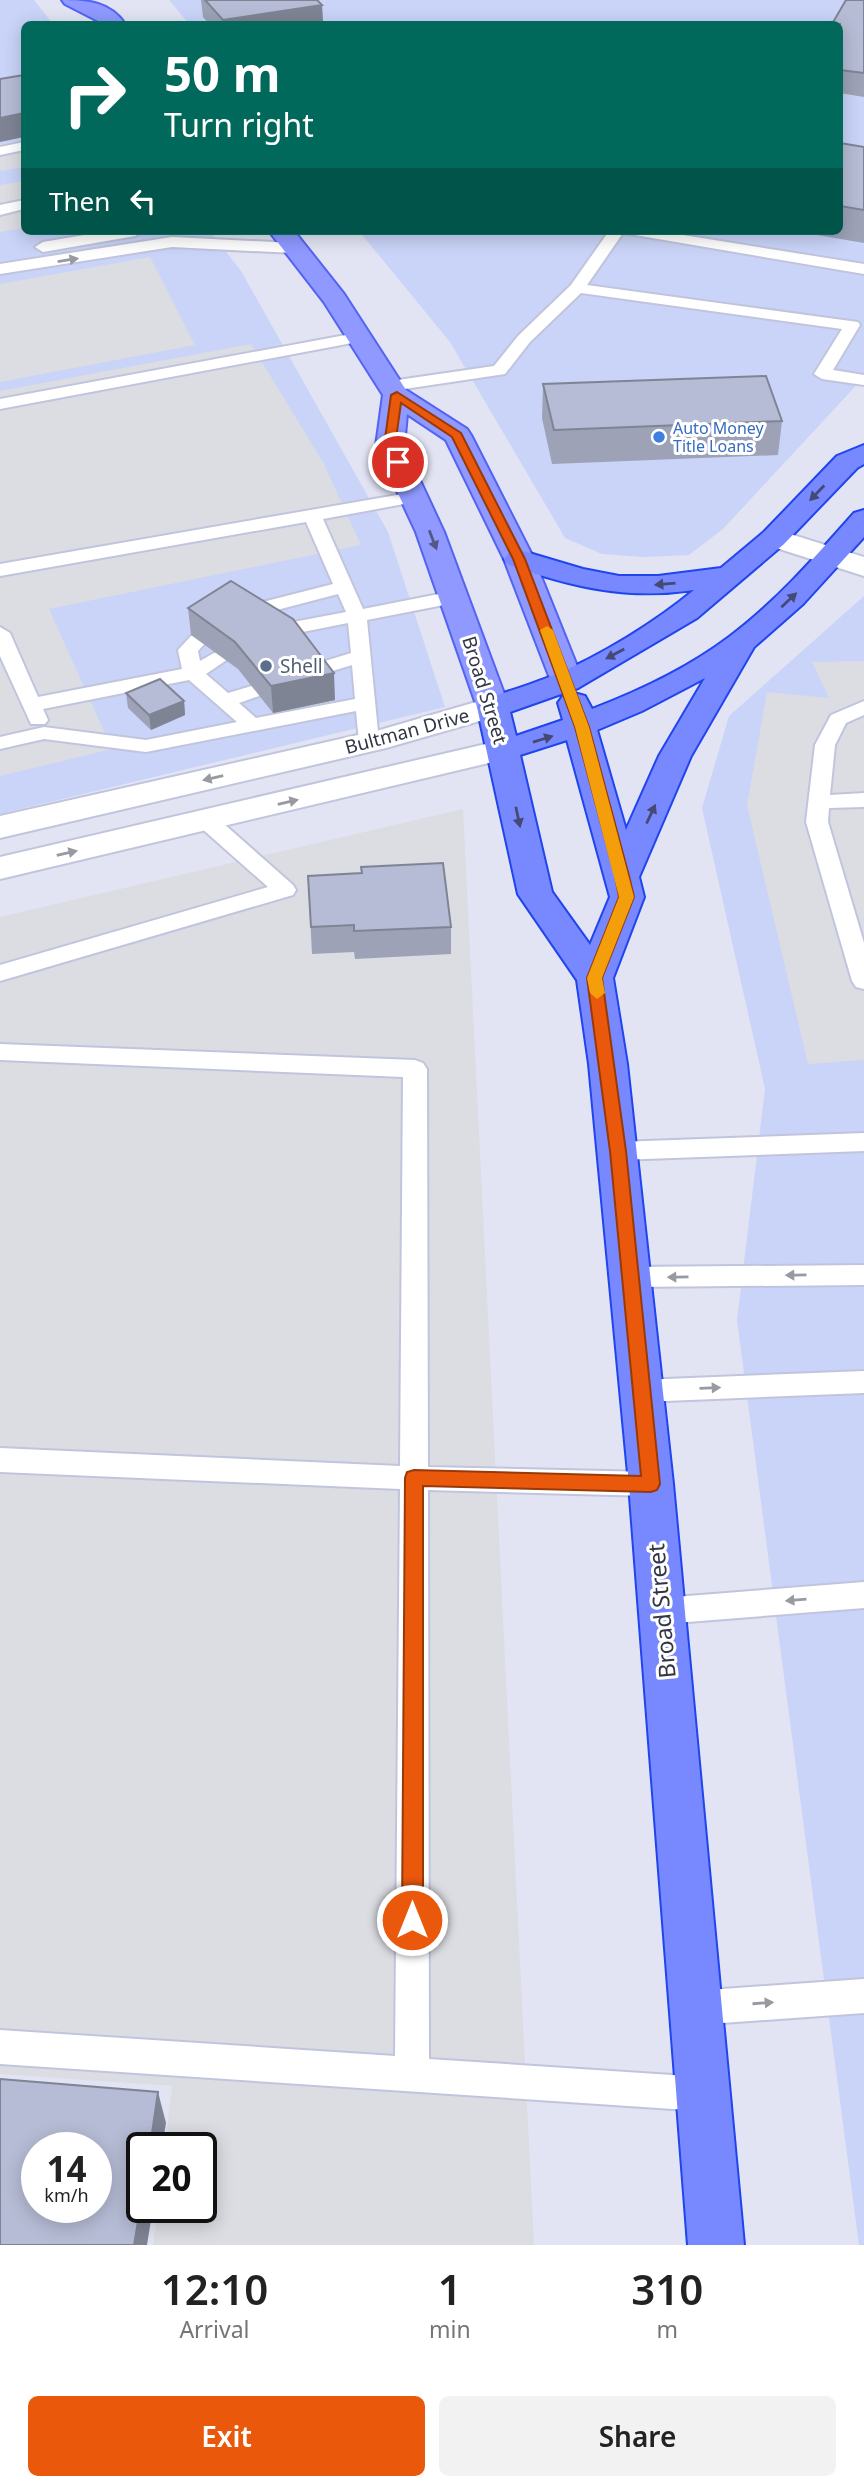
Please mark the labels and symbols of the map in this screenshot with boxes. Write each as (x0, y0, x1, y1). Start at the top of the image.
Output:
one-way arrow (57, 254, 79, 265)
place label: Auto Money Title Loans (673, 417, 765, 457)
marker: Auto Money Title Loans (651, 429, 667, 445)
pin (368, 432, 428, 492)
one-way arrow (809, 485, 825, 501)
one-way arrow (427, 530, 438, 551)
one-way arrow (654, 579, 676, 590)
one-way arrow (780, 591, 797, 608)
street label: Broad Street (456, 633, 514, 747)
one-way arrow (606, 648, 625, 660)
place label: Shell (280, 653, 323, 679)
marker: Shell (258, 658, 274, 674)
street label: Bultman Drive (342, 702, 472, 760)
one-way arrow (532, 733, 553, 743)
one-way arrow (202, 773, 224, 784)
one-way arrow (277, 796, 299, 807)
one-way arrow (645, 804, 656, 824)
one-way arrow (513, 806, 524, 828)
one-way arrow (56, 847, 78, 858)
one-way arrow (785, 1269, 807, 1281)
one-way arrow (667, 1271, 689, 1282)
one-way arrow (699, 1382, 721, 1393)
street label: Broad Street (639, 1542, 683, 1680)
one-way arrow (785, 1595, 807, 1606)
position arrow (375, 1883, 449, 1957)
one-way arrow (753, 1997, 775, 2008)
speed limit sign: 20 (126, 2132, 217, 2223)

